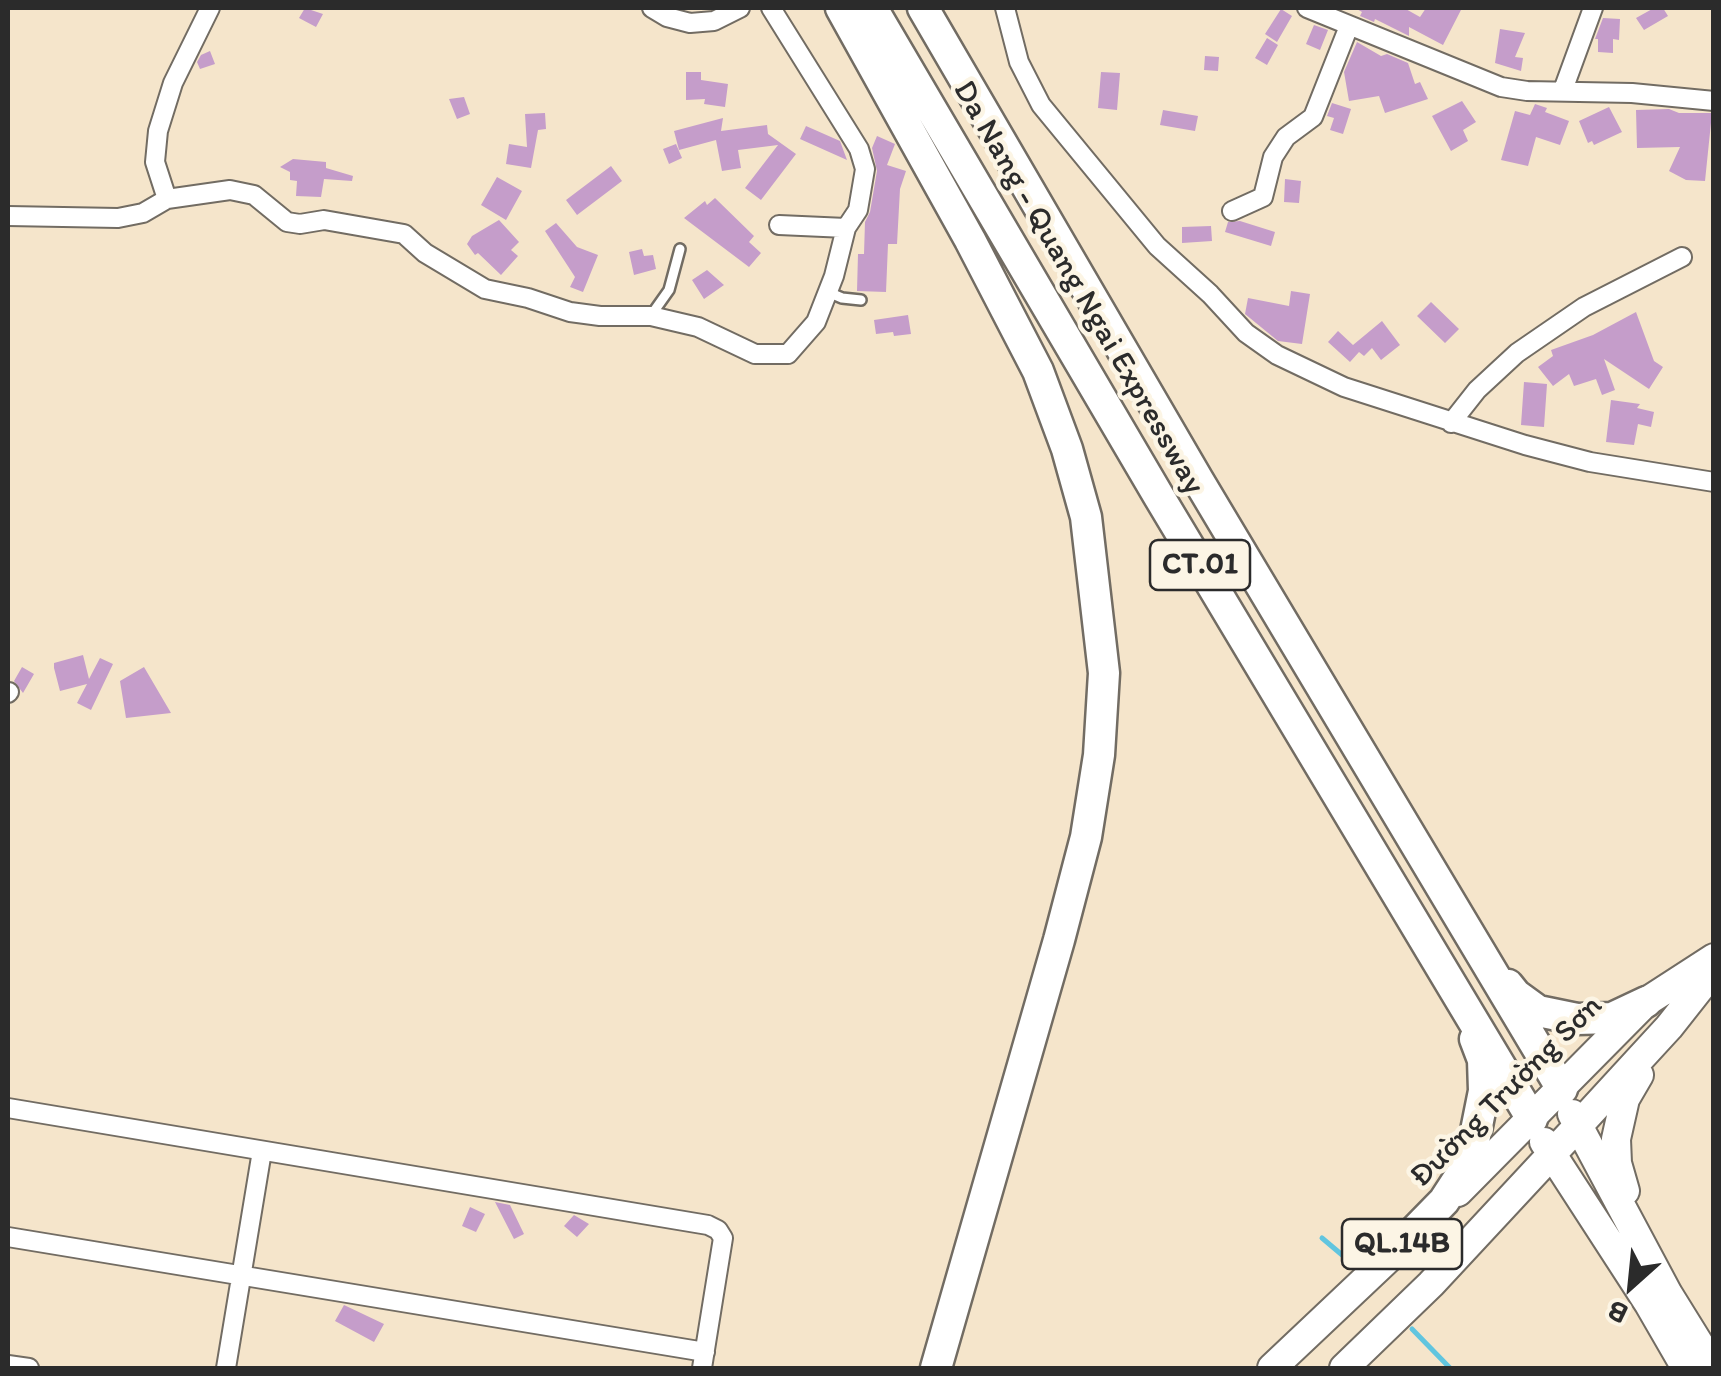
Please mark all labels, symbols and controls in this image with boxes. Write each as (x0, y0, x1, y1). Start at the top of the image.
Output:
street label: Da Nang - Quang Ngai Expressway (944, 74, 1212, 502)
road number: CT.01 (1150, 540, 1250, 590)
street label: Đường Trường Sơn (1403, 988, 1611, 1196)
road number: QL.14B (1342, 1219, 1462, 1269)
north arrow (1581, 1236, 1681, 1336)
text: B (1602, 1293, 1633, 1332)

